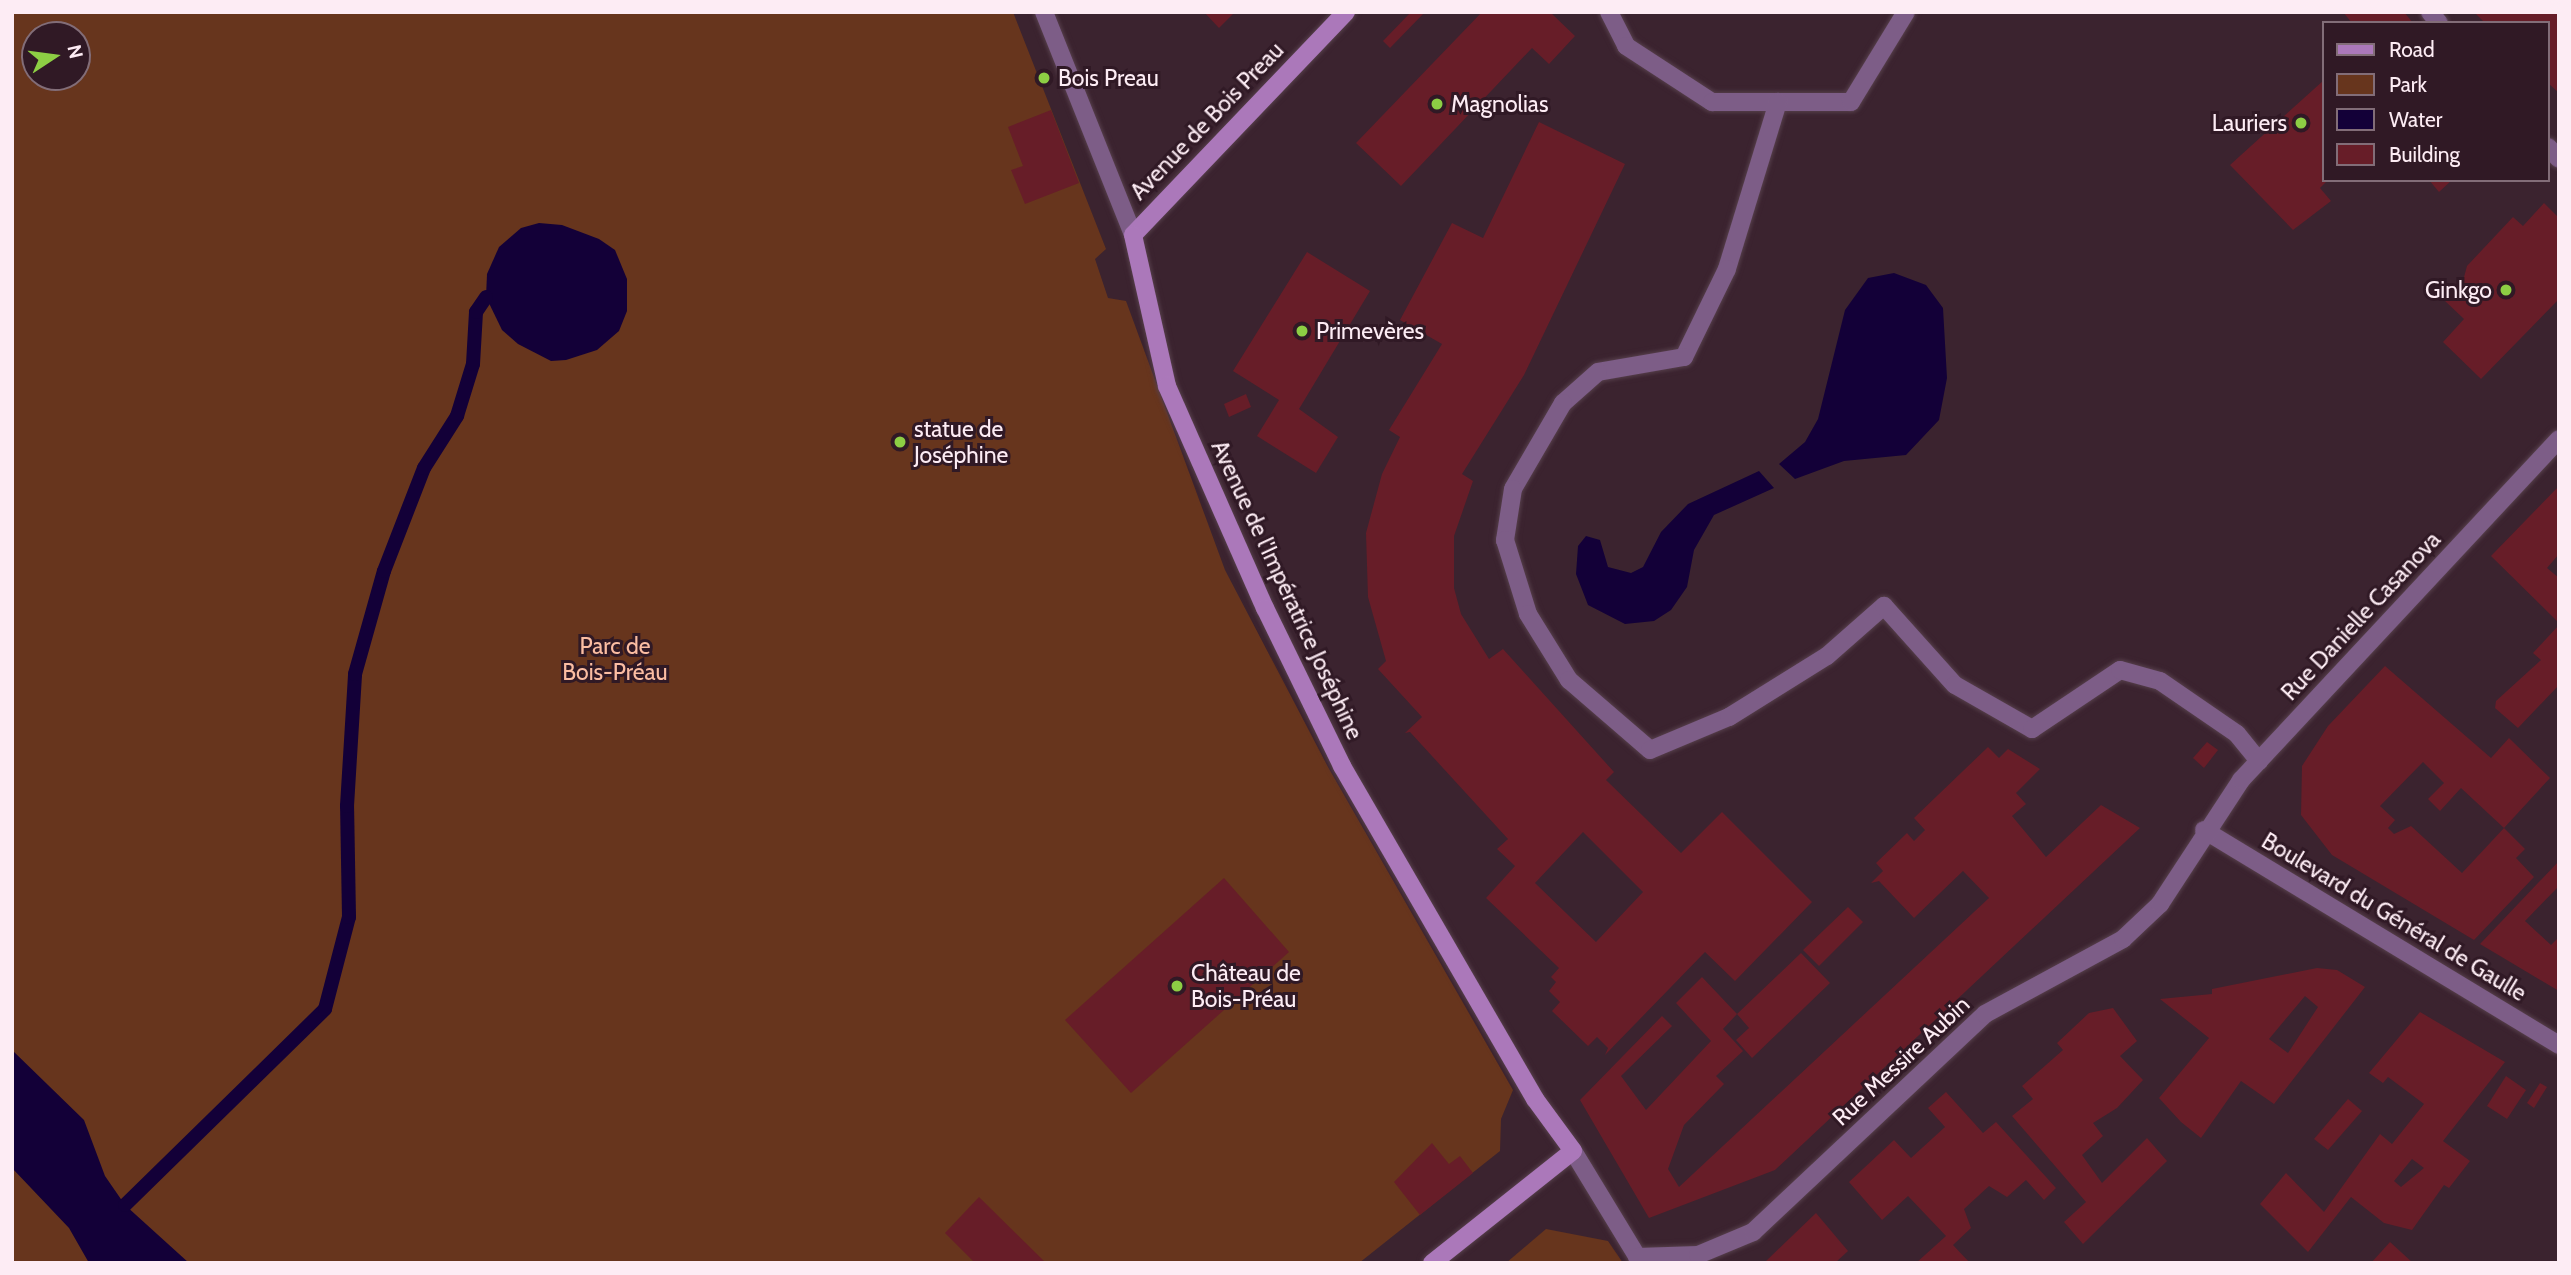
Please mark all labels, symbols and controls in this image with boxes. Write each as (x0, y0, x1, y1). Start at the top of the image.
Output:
north arrow (21, 21, 91, 91)
legend (2322, 21, 2550, 182)
street label: Avenue de Bois Preau (1125, 36, 1289, 206)
text: Road (2389, 37, 2435, 62)
text: N (62, 42, 88, 61)
place label: Bois Preau (1058, 64, 1159, 92)
marker: Bois Preau (1036, 70, 1052, 86)
text: Park (2389, 72, 2427, 97)
place label: Magnolias (1451, 90, 1548, 118)
marker: Magnolias (1429, 96, 1445, 112)
text: Water (2389, 107, 2442, 132)
place label: Lauriers (2212, 109, 2287, 137)
marker: Lauriers (2293, 115, 2309, 131)
text: Building (2389, 142, 2460, 167)
place label: Ginkgo (2425, 276, 2492, 304)
marker: Ginkgo (2498, 282, 2514, 298)
place label: Primevères (1316, 317, 1424, 345)
marker: Primevères (1294, 323, 1310, 339)
place label: statue de Joséphine (914, 415, 1008, 469)
marker: statue de Joséphine (892, 434, 908, 450)
street label: Avenue de l'Impératrice Joséphine (1205, 436, 1369, 744)
street label: Rue Danielle Casanova (2276, 526, 2446, 706)
park label: Parc de Bois-Préau (562, 632, 668, 686)
street label: Boulevard du Général de Gaulle (2257, 827, 2531, 1007)
place label: Château de Bois-Préau (1191, 959, 1301, 1013)
marker: Château de Bois-Préau (1169, 978, 1185, 994)
street label: Rue Messire Aubin (1827, 991, 1975, 1131)

